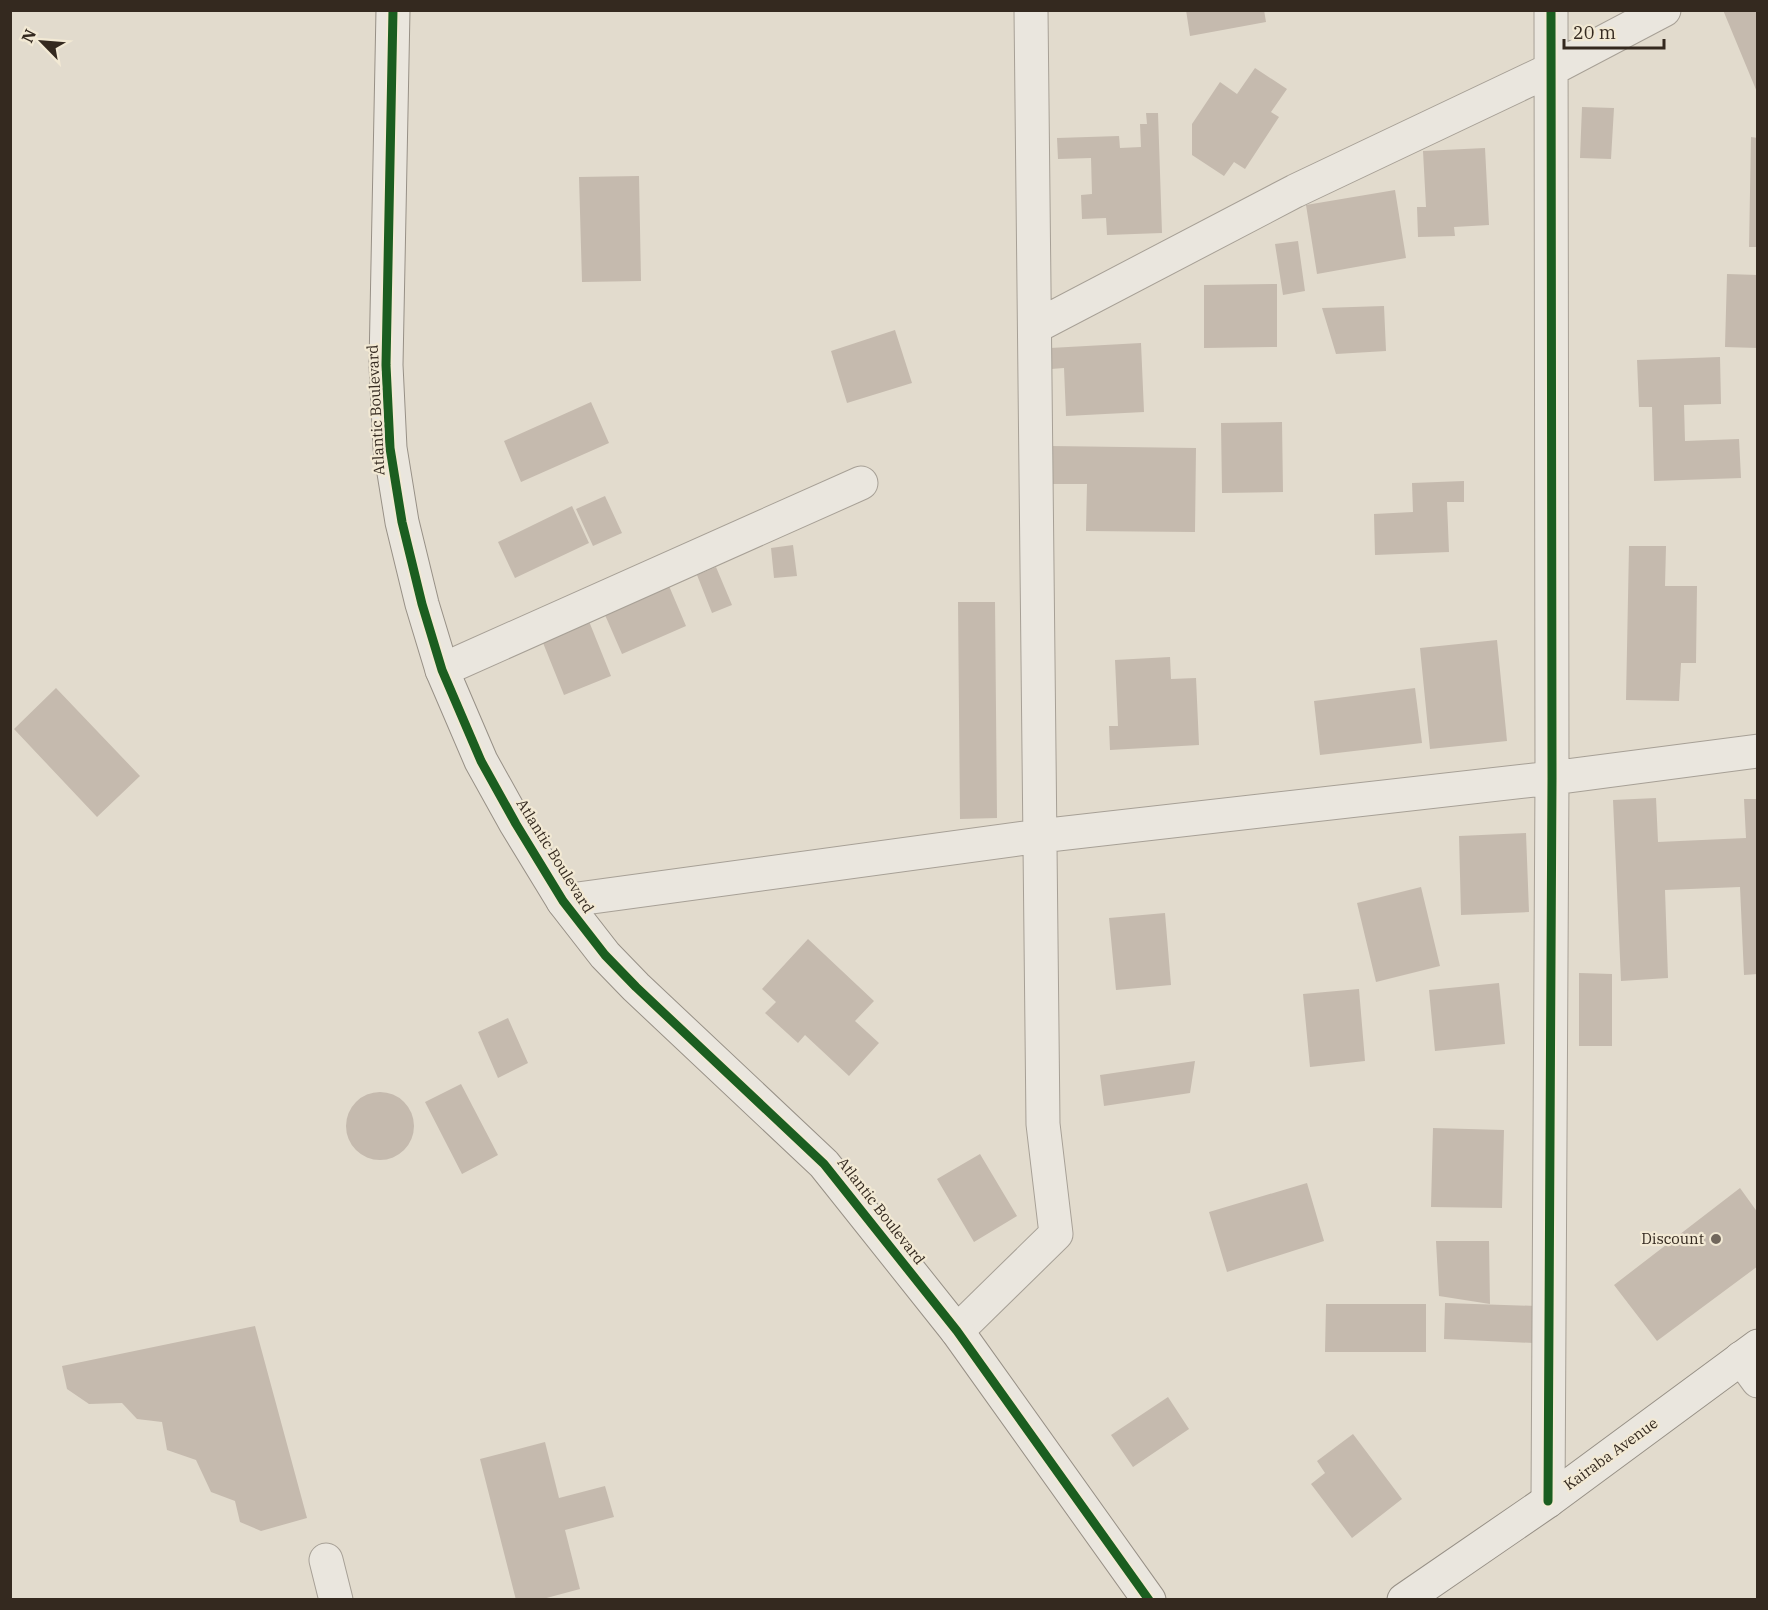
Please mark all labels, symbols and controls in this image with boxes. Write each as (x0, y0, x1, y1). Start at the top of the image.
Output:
north arrow (12, 12, 72, 72)
scale bar (1564, 12, 1664, 50)
text: 20 m (1573, 21, 1616, 44)
text: N (17, 26, 40, 46)
street label: Atlantic Boulevard (363, 344, 388, 476)
street label: Atlantic Boulevard (513, 795, 598, 916)
street label: Atlantic Boulevard (834, 1153, 929, 1268)
place label: Discount (1641, 1229, 1704, 1248)
marker: Discount (1709, 1232, 1723, 1246)
street label: Kairaba Avenue (1560, 1413, 1661, 1494)

